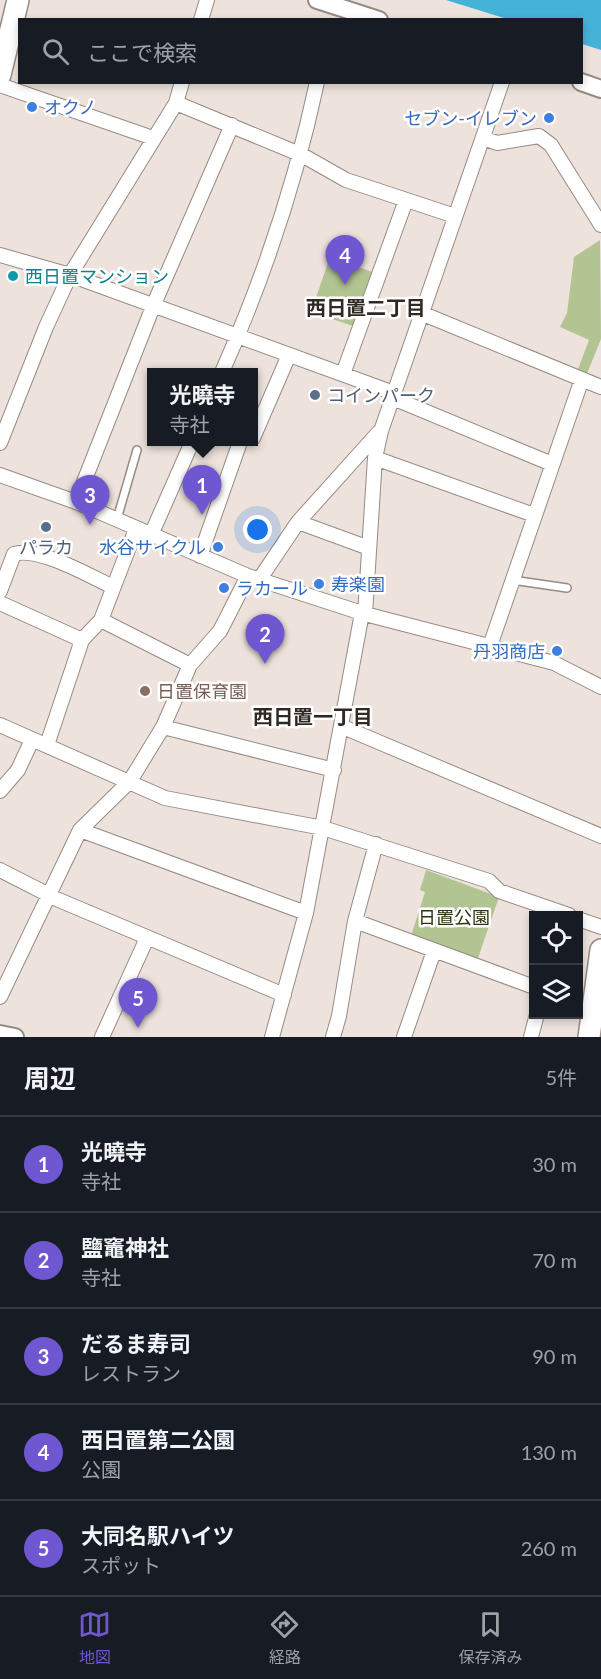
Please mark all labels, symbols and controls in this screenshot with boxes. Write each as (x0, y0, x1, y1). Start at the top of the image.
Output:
search box (18, 18, 583, 84)
icon: search (39, 35, 72, 68)
text: ここで検索 (87, 39, 197, 66)
place label: オクノ (44, 96, 97, 118)
marker: オクノ (25, 100, 39, 114)
place label: セブン-イレブン (404, 107, 537, 129)
marker: セブン-イレブン (542, 111, 556, 125)
pin: 4 (326, 236, 364, 285)
place label: 西日置マンション (25, 265, 169, 287)
marker: 西日置マンション (6, 269, 20, 283)
district label: 西日置二丁目 (306, 295, 426, 319)
popup (147, 368, 258, 446)
text: 光曉寺 (169, 381, 236, 408)
place label: コインパーク (327, 384, 435, 406)
marker: コインパーク (308, 388, 322, 402)
text: 寺社 (169, 412, 209, 436)
pin: 1 (182, 466, 222, 515)
pin: 3 (70, 476, 110, 525)
your location (243, 515, 272, 544)
marker: パラカ (39, 520, 53, 534)
place label: パラカ (19, 536, 73, 558)
place label: 水谷サイクル (99, 536, 206, 558)
marker: 水谷サイクル (211, 540, 225, 554)
place label: 寿楽園 (331, 573, 385, 595)
place label: ラカール (236, 577, 308, 599)
marker: 寿楽園 (312, 577, 326, 591)
marker: ラカール (217, 581, 231, 595)
pin: 2 (246, 614, 284, 664)
place label: 丹羽商店 (473, 640, 545, 662)
marker: 丹羽商店 (550, 644, 564, 658)
place label: 日置保育園 (157, 680, 247, 702)
marker: 日置保育園 (138, 684, 152, 698)
district label: 西日置一丁目 (253, 704, 373, 728)
park label: 日置公園 (418, 906, 490, 928)
map controls (529, 911, 583, 1019)
button: locate (529, 911, 583, 965)
button: layers (529, 965, 583, 1019)
pin: 5 (118, 978, 158, 1028)
text: 周辺 (24, 1062, 76, 1094)
text: 5件 (545, 1065, 577, 1089)
text: 光曉寺 (81, 1138, 147, 1165)
text: 1 (38, 1152, 49, 1176)
text: 30 m (532, 1152, 577, 1176)
text: 寺社 (81, 1169, 121, 1193)
text: 鹽竈神社 (81, 1234, 169, 1261)
text: 2 (38, 1248, 49, 1272)
text: 70 m (532, 1248, 577, 1272)
text: 寺社 (81, 1265, 121, 1289)
text: だるま寿司 (81, 1330, 191, 1357)
text: 3 (38, 1344, 49, 1368)
text: 90 m (532, 1344, 577, 1368)
text: レストラン (81, 1361, 181, 1385)
text: 西日置第二公園 (81, 1426, 235, 1453)
text: 4 (38, 1440, 49, 1464)
text: 130 m (521, 1440, 577, 1464)
text: 公園 (81, 1457, 121, 1481)
text: 大同名駅ハイツ (81, 1522, 235, 1549)
text: 5 (38, 1536, 49, 1560)
text: 260 m (521, 1536, 577, 1560)
text: スポット (81, 1553, 161, 1577)
tab: 地図 (78, 1608, 111, 1668)
tab: 経路 (268, 1608, 301, 1668)
tab: 保存済み (458, 1608, 522, 1668)

